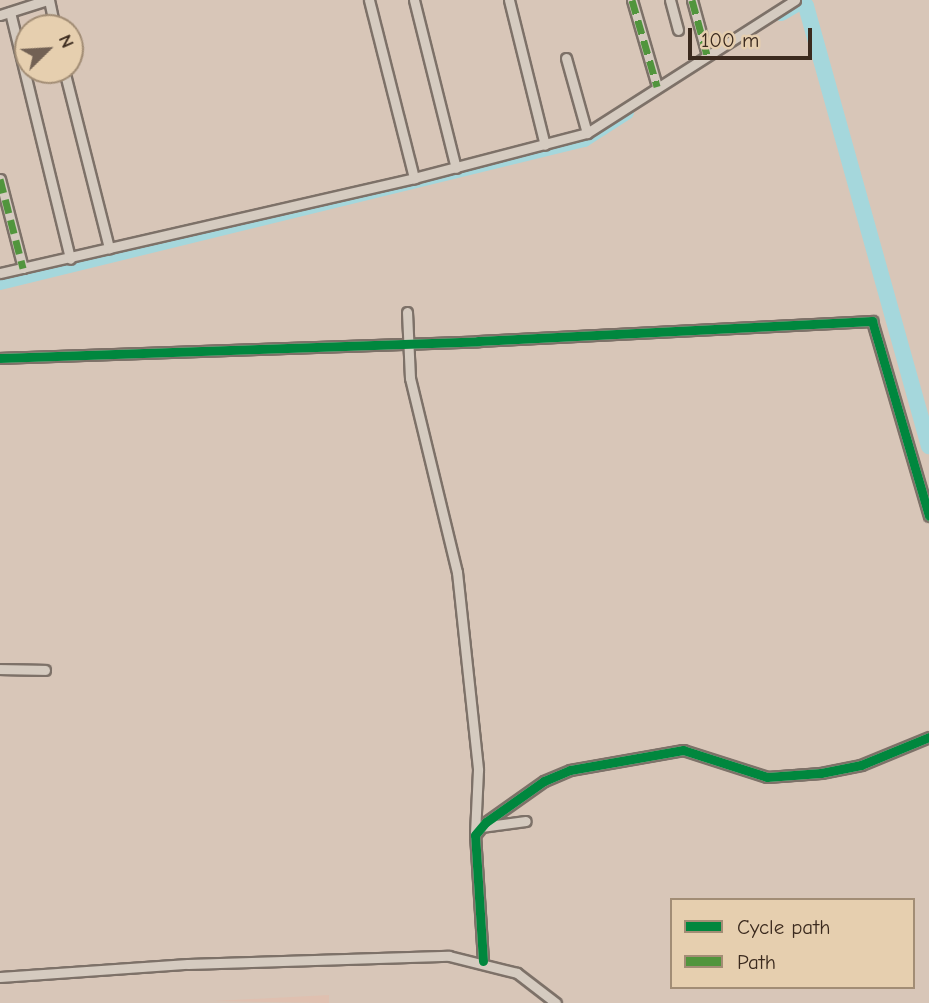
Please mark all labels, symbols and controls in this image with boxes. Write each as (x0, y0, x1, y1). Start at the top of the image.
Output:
north arrow (14, 14, 84, 84)
scale bar (691, 14, 815, 58)
text: 100 m (701, 28, 759, 52)
text: N (54, 31, 79, 51)
legend (670, 898, 915, 989)
text: Cycle path (737, 915, 830, 939)
text: Path (737, 950, 776, 974)

